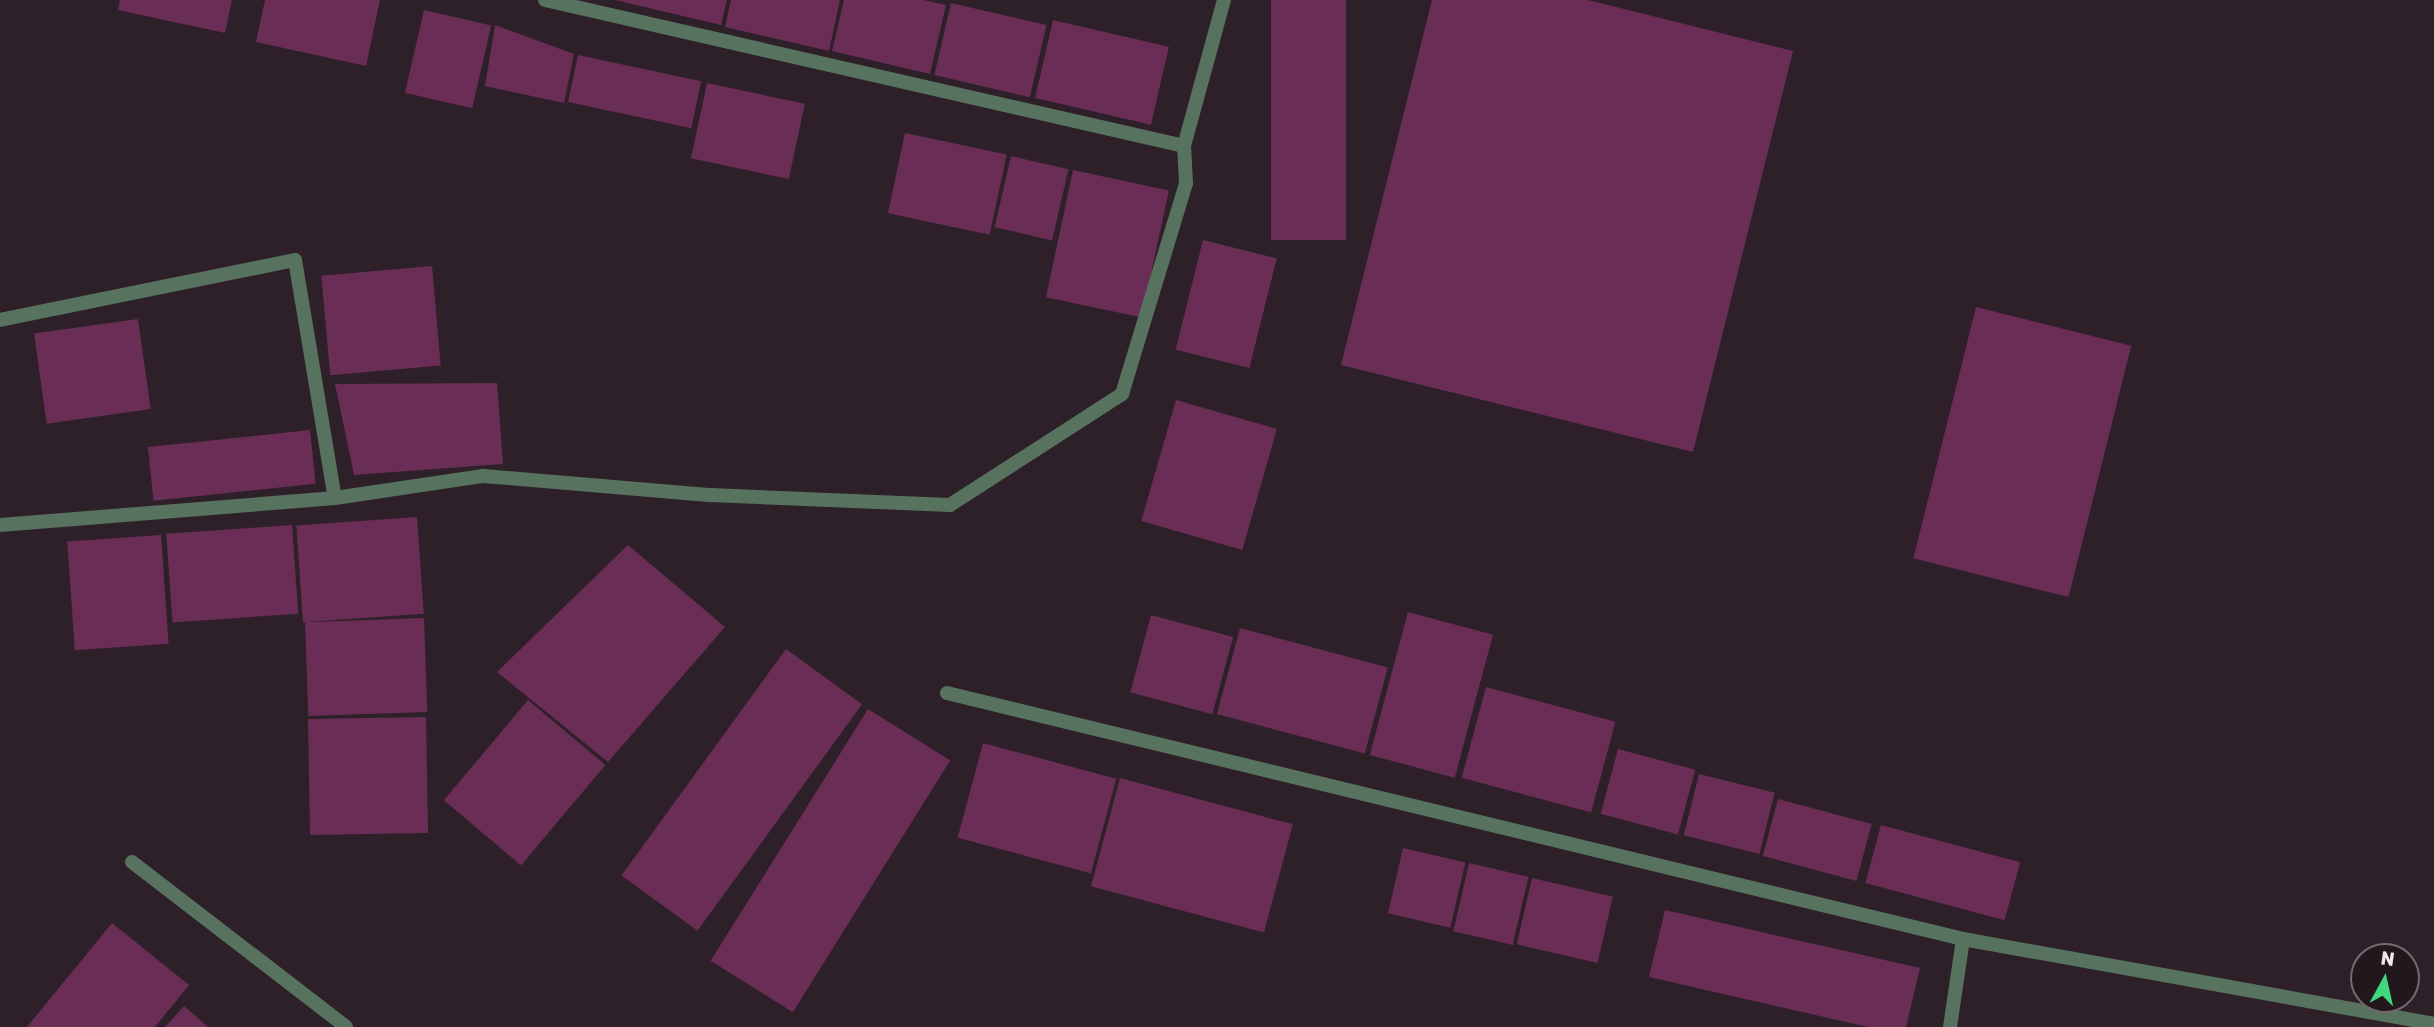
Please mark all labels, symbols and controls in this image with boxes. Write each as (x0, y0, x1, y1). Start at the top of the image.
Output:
north arrow (2350, 943, 2420, 1013)
text: N (2379, 946, 2396, 971)

